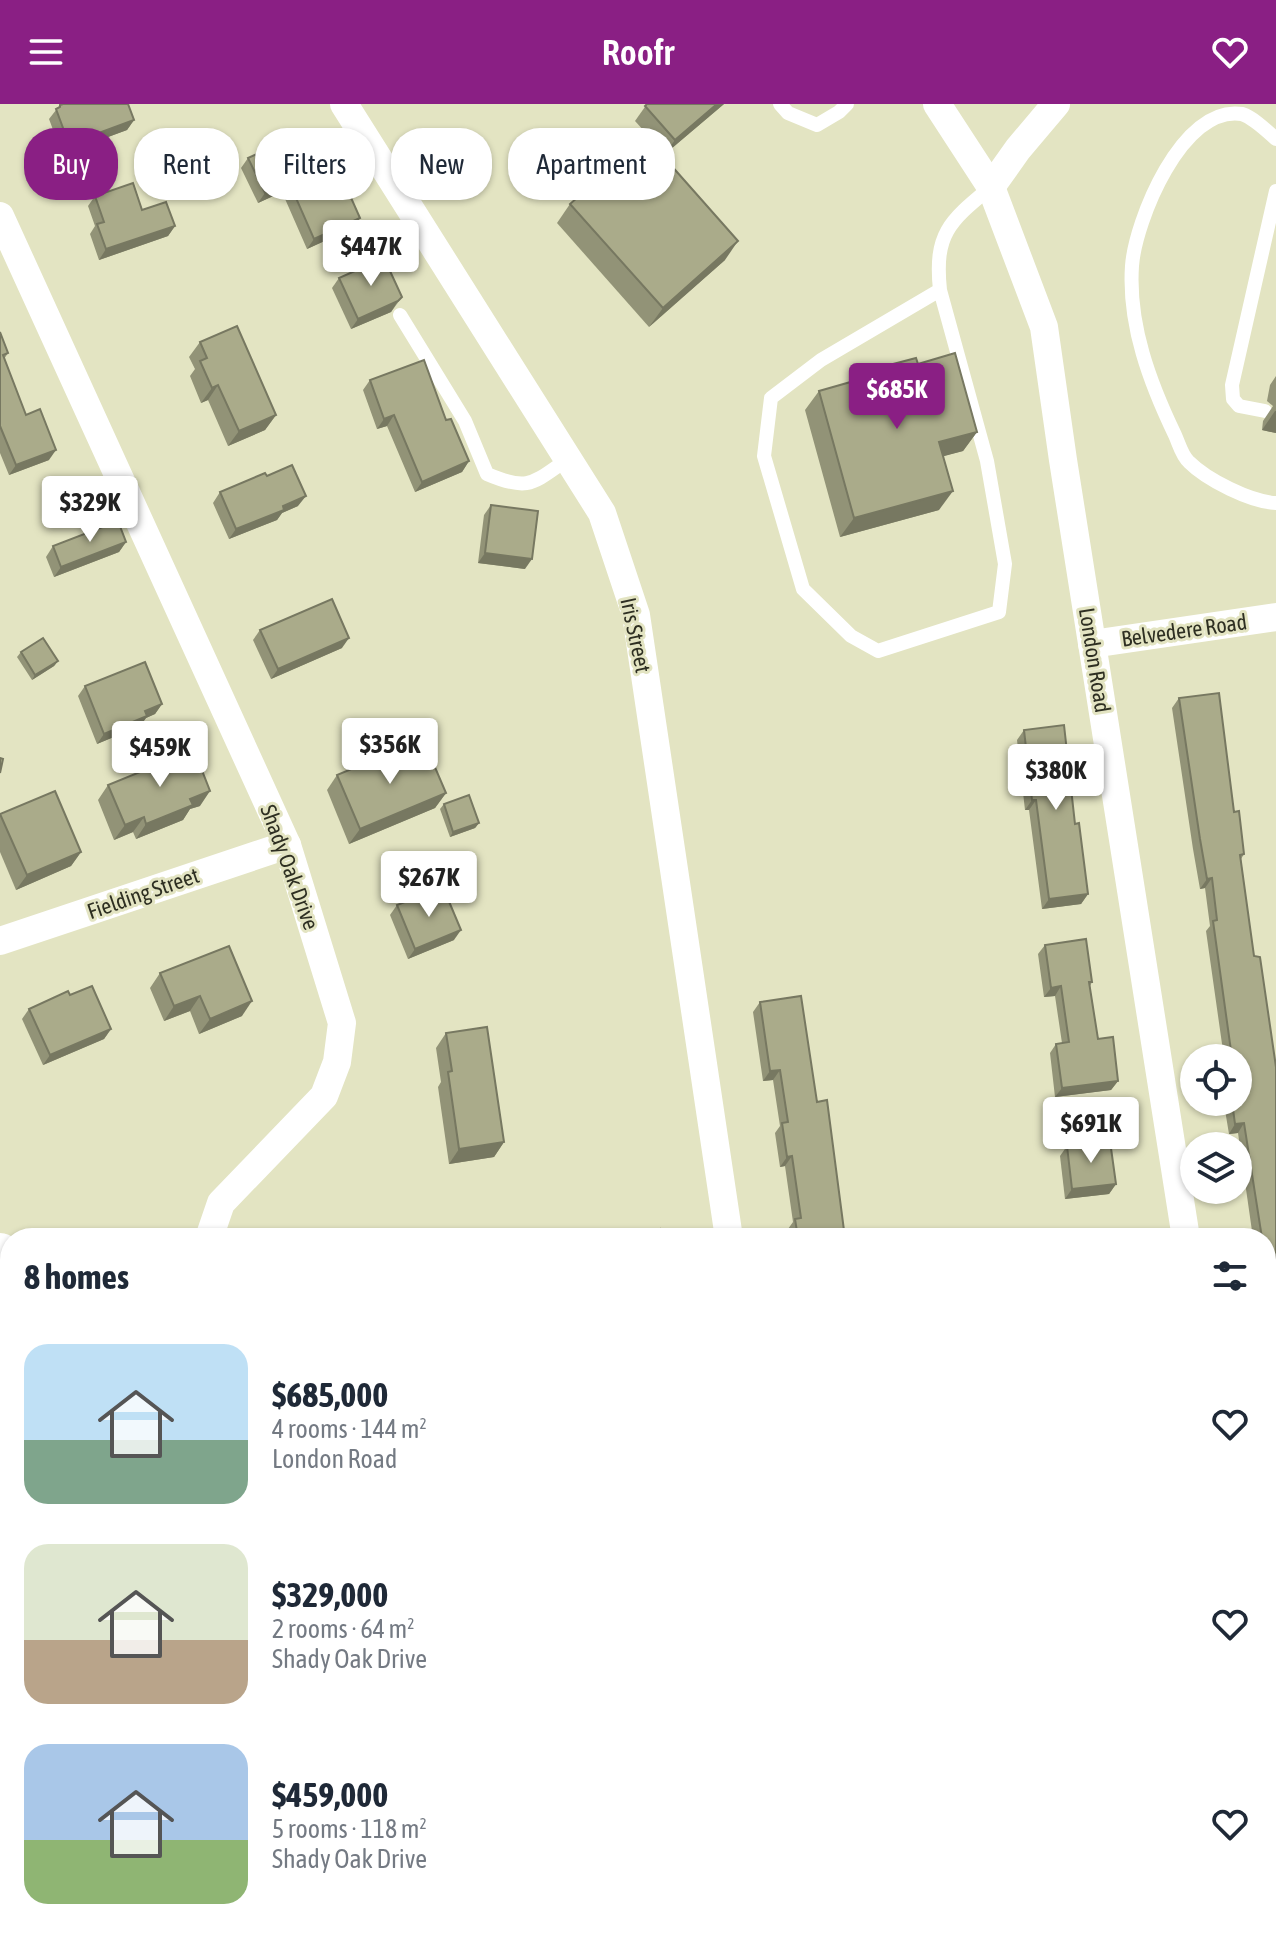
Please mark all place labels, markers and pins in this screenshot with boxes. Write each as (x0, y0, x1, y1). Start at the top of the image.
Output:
pin: $447K (315, 220, 427, 288)
pin: $685K (841, 363, 953, 431)
pin: $329K (34, 476, 146, 544)
pin: $356K (334, 718, 446, 786)
pin: $459K (104, 721, 216, 789)
pin: $380K (1000, 744, 1112, 812)
pin: $267K (373, 851, 485, 919)
pin: $691K (1035, 1097, 1147, 1165)

